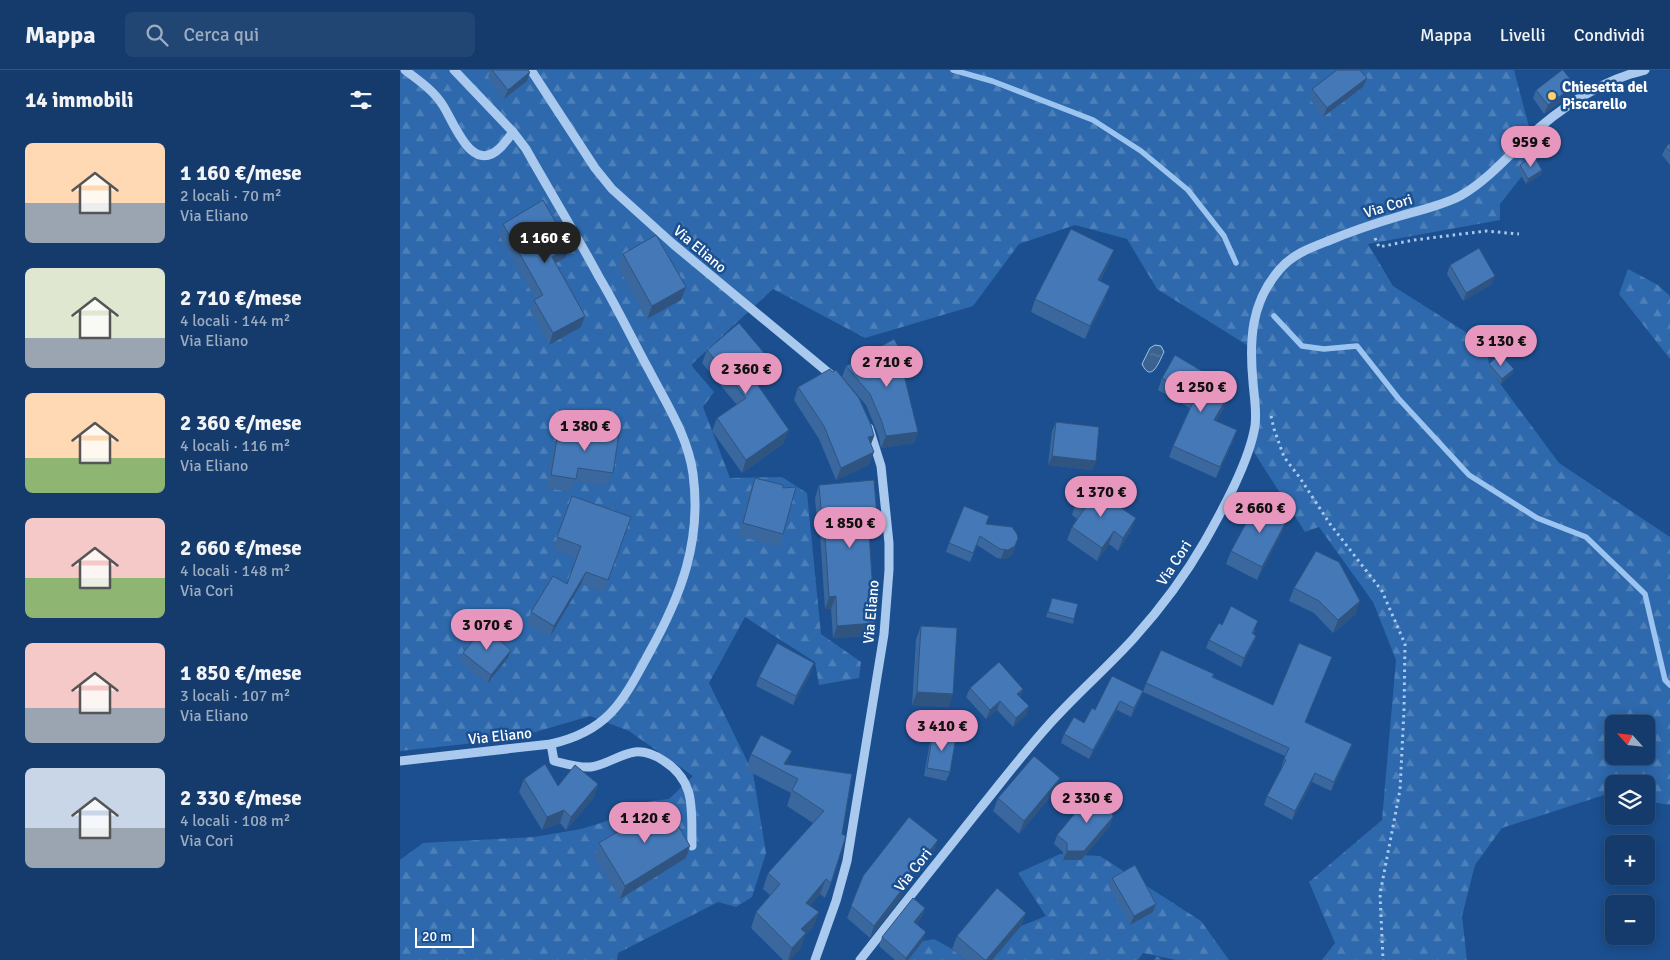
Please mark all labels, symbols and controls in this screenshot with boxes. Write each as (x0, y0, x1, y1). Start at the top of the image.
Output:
search box (125, 12, 475, 57)
text: Mappa (25, 20, 95, 50)
icon: search (143, 21, 171, 49)
text: Cerca qui (183, 23, 259, 47)
text: Mappa (1420, 24, 1472, 46)
text: Livelli (1500, 24, 1546, 46)
text: Condividi (1574, 24, 1645, 46)
place label: Chiesetta del Piscarello (1562, 78, 1648, 113)
icon: filters (347, 86, 375, 114)
text: 14 immobili (25, 87, 134, 113)
marker: Chiesetta del Piscarello (1546, 90, 1558, 102)
pin: 959 € (1496, 126, 1566, 168)
text: 959 € (1512, 132, 1550, 152)
text: 1 160 €/mese (180, 160, 302, 186)
icon: home (65, 163, 125, 223)
text: 2 locali · 70 m² (180, 186, 282, 206)
street label: Via Cori (1361, 190, 1415, 222)
text: Via Eliano (180, 206, 248, 226)
pin: 1 160 € (499, 222, 591, 264)
street label: Via Eliano (670, 222, 730, 277)
text: 1 160 € (520, 228, 570, 248)
text: 2 710 €/mese (180, 285, 302, 311)
icon: home (65, 288, 125, 348)
text: 4 locali · 144 m² (180, 311, 290, 331)
pin: 3 130 € (1455, 324, 1547, 367)
text: Via Eliano (180, 331, 248, 351)
text: 3 130 € (1476, 331, 1526, 351)
pin: 2 710 € (841, 346, 933, 388)
pin: 2 360 € (700, 352, 792, 395)
text: 2 710 € (862, 352, 912, 372)
text: 2 360 € (721, 359, 771, 379)
pin: 1 250 € (1155, 370, 1247, 413)
text: 1 250 € (1176, 377, 1226, 397)
text: 2 360 €/mese (180, 410, 302, 436)
pin: 1 380 € (539, 410, 631, 452)
icon: home (65, 413, 125, 473)
text: 1 380 € (560, 416, 610, 436)
text: 4 locali · 116 m² (180, 436, 290, 456)
text: Via Eliano (180, 456, 248, 476)
pin: 1 370 € (1055, 476, 1147, 518)
text: 1 370 € (1076, 482, 1126, 502)
pin: 2 660 € (1214, 492, 1306, 534)
text: 2 660 € (1235, 498, 1285, 518)
pin: 1 850 € (804, 506, 896, 549)
text: 1 850 € (825, 513, 875, 533)
text: 2 660 €/mese (180, 535, 302, 561)
street label: Via Cori (1153, 537, 1195, 589)
icon: home (65, 538, 125, 598)
text: 4 locali · 148 m² (180, 561, 290, 581)
street label: Via Eliano (859, 579, 883, 645)
text: Via Cori (180, 581, 234, 601)
pin: 3 070 € (441, 608, 533, 651)
text: 3 070 € (462, 615, 512, 635)
text: 1 850 €/mese (180, 660, 302, 686)
icon: home (65, 663, 125, 723)
text: 3 locali · 107 m² (180, 686, 290, 706)
text: Via Eliano (180, 706, 248, 726)
pin: 3 410 € (896, 710, 988, 752)
north arrow (1605, 715, 1655, 765)
map controls (1605, 715, 1655, 945)
text: 3 410 € (917, 716, 967, 736)
street label: Via Eliano (467, 724, 533, 748)
button: layers (1605, 775, 1655, 825)
pin: 2 330 € (1041, 782, 1133, 824)
text: 2 330 €/mese (180, 785, 302, 811)
icon: home (65, 788, 125, 848)
text: 2 330 € (1062, 788, 1112, 808)
pin: 1 120 € (599, 802, 691, 844)
text: 1 120 € (620, 808, 670, 828)
text: 4 locali · 108 m² (180, 811, 290, 831)
text: Via Cori (180, 831, 234, 851)
button: + (1605, 835, 1655, 885)
street label: Via Cori (890, 845, 936, 895)
button: − (1605, 895, 1655, 945)
scale bar (415, 925, 474, 948)
text: 20 m (422, 928, 451, 945)

